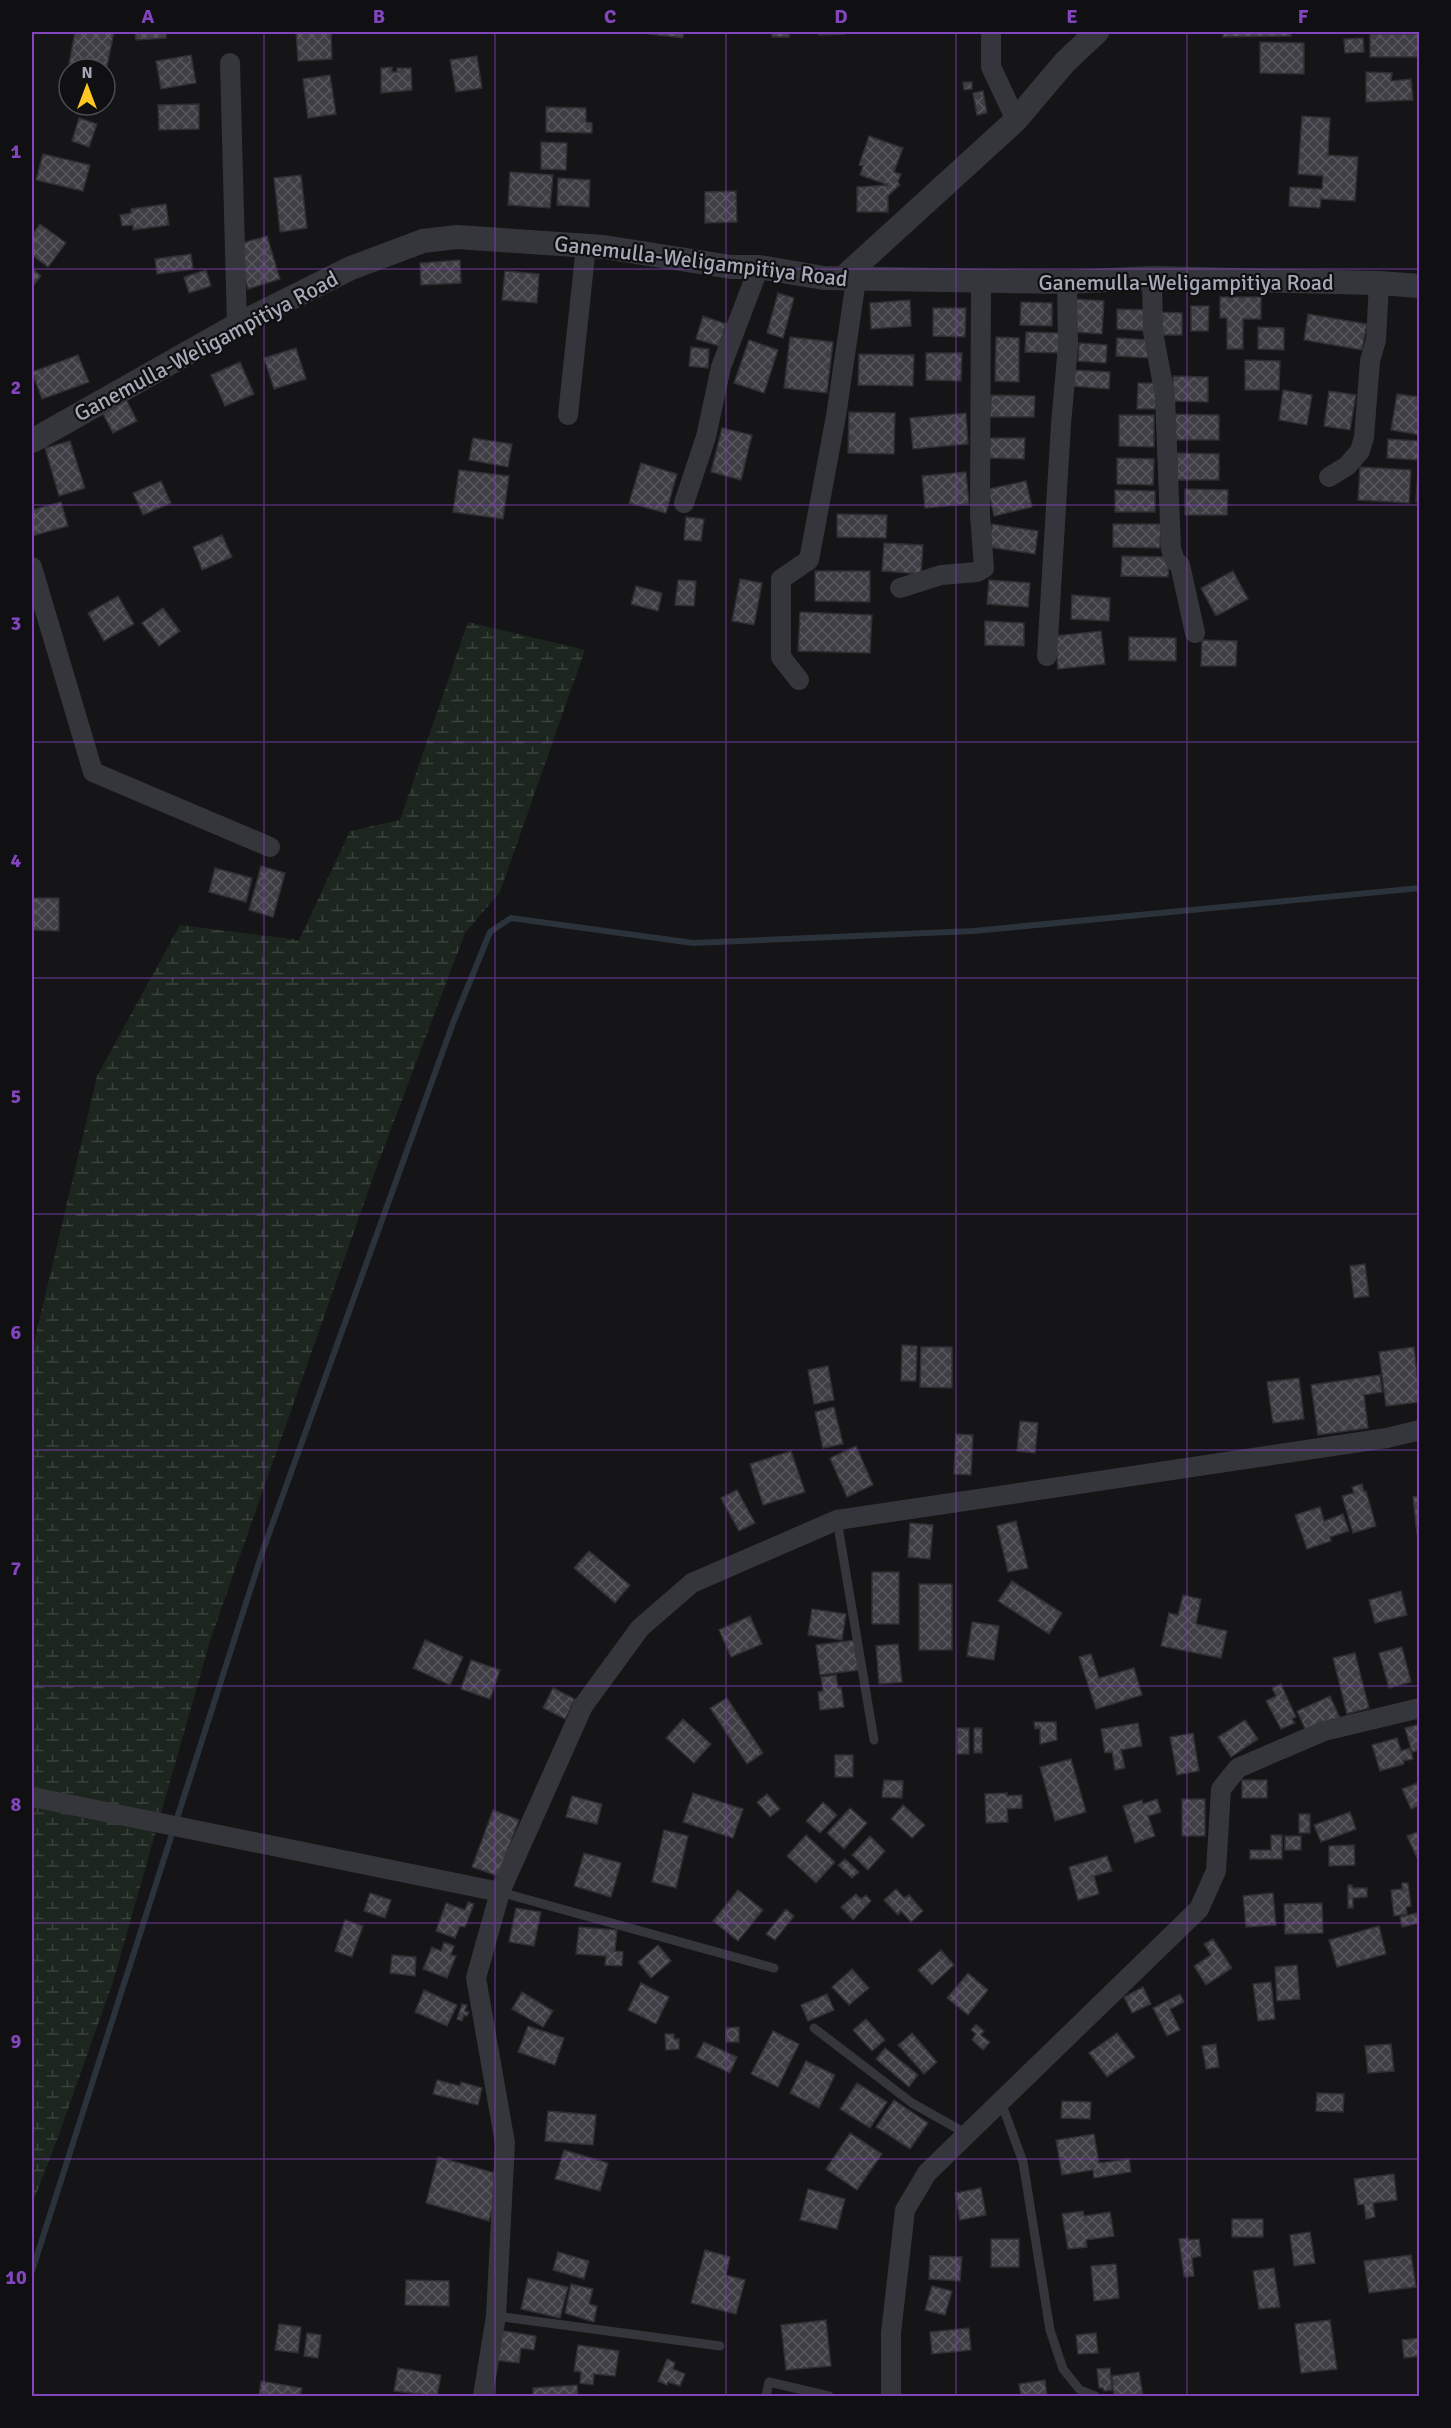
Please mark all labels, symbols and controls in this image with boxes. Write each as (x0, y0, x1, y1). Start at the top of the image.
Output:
text: A (142, 4, 155, 29)
text: B (373, 4, 385, 29)
text: C (604, 4, 616, 29)
text: D (834, 4, 848, 29)
text: E (1066, 4, 1078, 29)
text: F (1298, 4, 1309, 29)
north arrow (57, 57, 117, 117)
text: N (81, 63, 93, 83)
text: 1 (11, 139, 22, 164)
street label: Ganemulla-Weligampitiya Road (553, 230, 849, 292)
street label: Ganemulla-Weligampitiya Road (69, 265, 343, 427)
street label: Ganemulla-Weligampitiya Road (1038, 269, 1334, 296)
text: 2 (11, 375, 21, 400)
text: 3 (11, 611, 21, 636)
text: 4 (11, 848, 22, 873)
text: 5 (11, 1084, 21, 1109)
text: 6 (11, 1320, 22, 1345)
text: 7 (11, 1556, 22, 1581)
text: 8 (11, 1792, 22, 1817)
text: 9 (11, 2029, 22, 2054)
text: 10 (5, 2265, 27, 2290)

